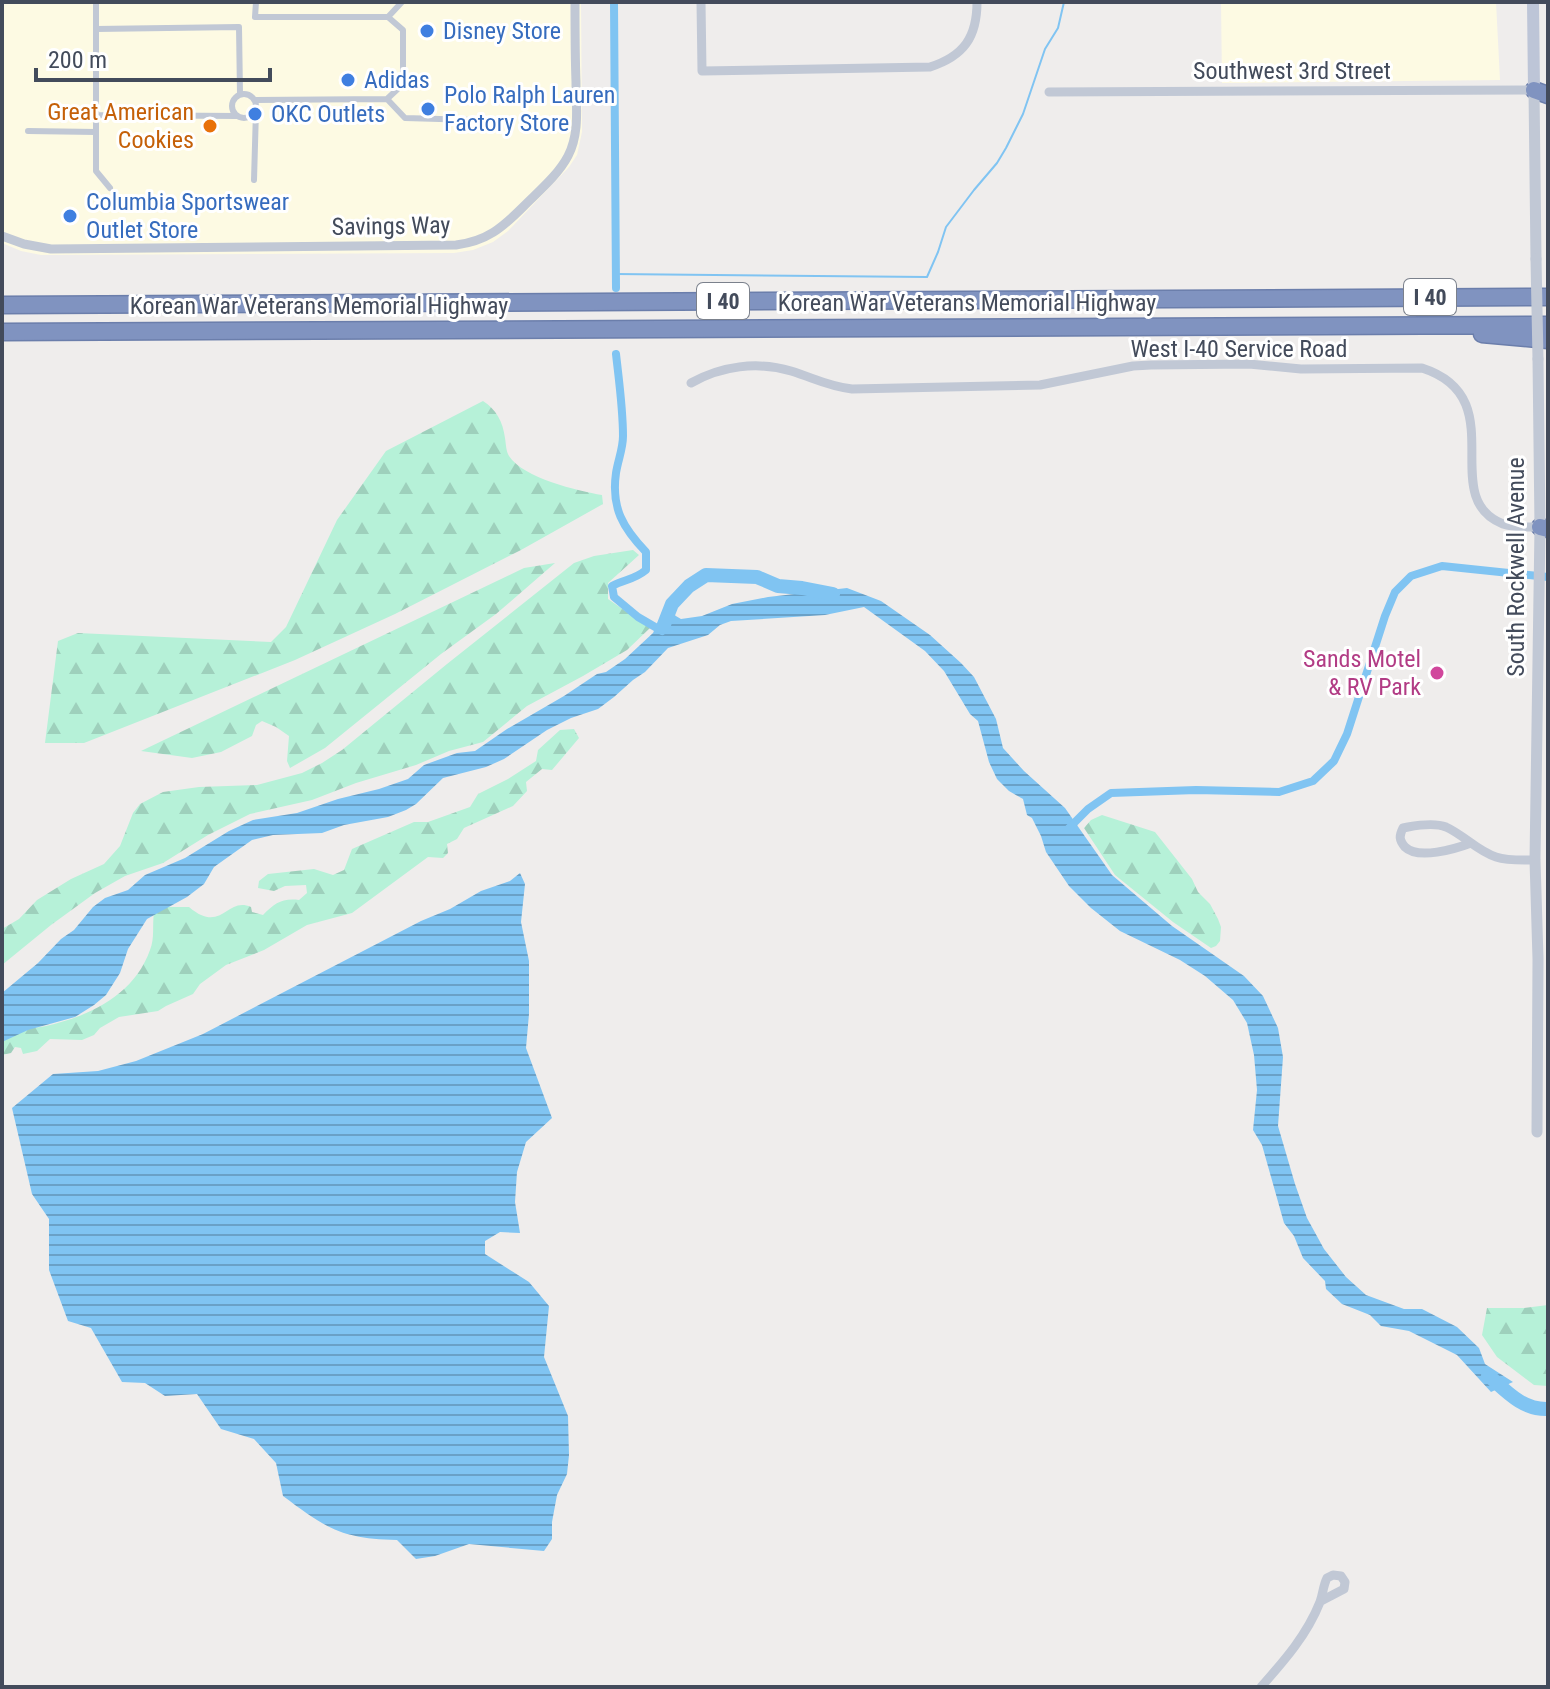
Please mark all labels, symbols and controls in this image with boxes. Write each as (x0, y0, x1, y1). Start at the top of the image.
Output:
place label: Disney Store (443, 17, 561, 45)
marker: Disney Store (418, 22, 436, 40)
scale bar (36, 32, 270, 82)
text: 200 m (48, 46, 107, 74)
street label: Southwest 3rd Street (1193, 57, 1391, 85)
place label: Adidas (364, 66, 430, 94)
marker: Adidas (339, 71, 357, 89)
place label: Polo Ralph Lauren Factory Store (444, 81, 615, 137)
place label: Great American Cookies (47, 98, 194, 154)
place label: OKC Outlets (271, 100, 385, 128)
marker: Polo Ralph Lauren Factory Store (419, 100, 437, 118)
marker: OKC Outlets (246, 105, 264, 123)
marker: Great American Cookies (201, 117, 219, 135)
place label: Columbia Sportswear Outlet Store (86, 188, 289, 244)
marker: Columbia Sportswear Outlet Store (61, 207, 79, 225)
street label: Savings Way (331, 211, 451, 241)
road number: I 40 (1404, 279, 1456, 315)
road number: I 40 (697, 283, 749, 319)
street label: Korean War Veterans Memorial Highway (778, 289, 1156, 317)
street label: Korean War Veterans Memorial Highway (130, 292, 508, 320)
street label: West I-40 Service Road (1131, 335, 1347, 363)
street label: South Rockwell Avenue (1502, 457, 1530, 677)
place label: Sands Motel & RV Park (1303, 645, 1421, 701)
marker: Sands Motel & RV Park (1428, 664, 1446, 682)

